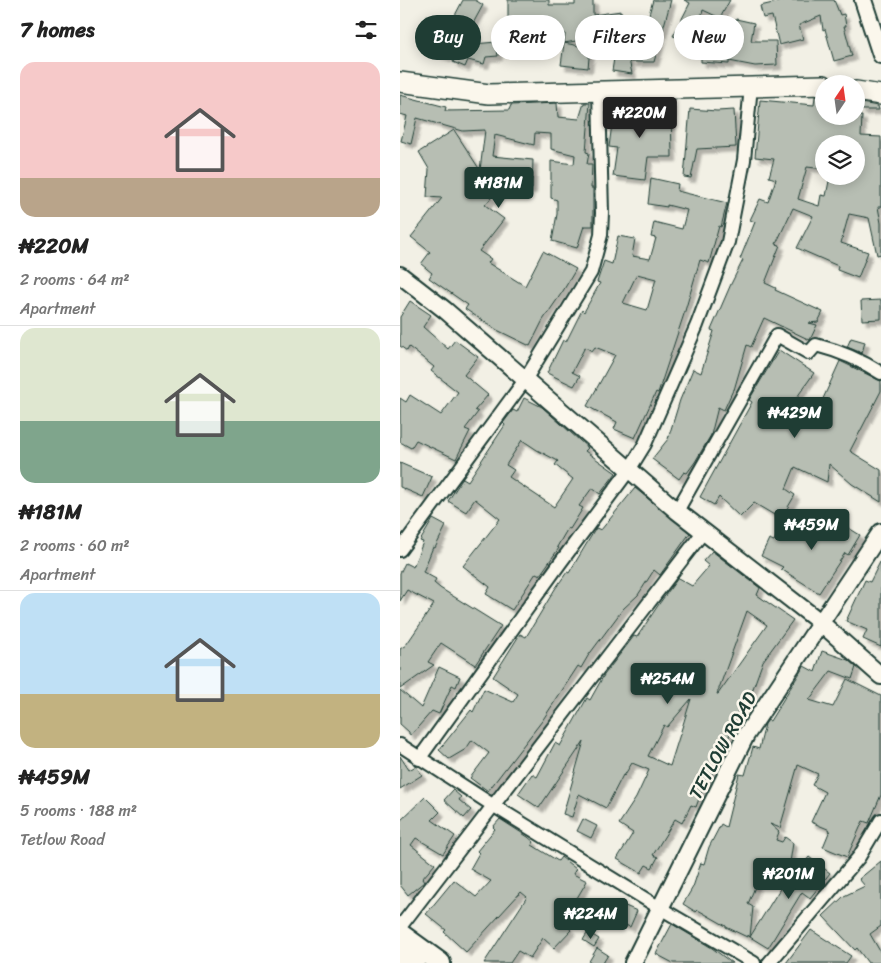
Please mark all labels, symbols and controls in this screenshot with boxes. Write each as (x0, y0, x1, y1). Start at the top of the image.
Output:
text: 7 homes (20, 11, 95, 49)
chip: Buy (415, 15, 481, 60)
chip: Rent (491, 15, 565, 60)
chip: Filters (575, 15, 664, 60)
chip: New (674, 15, 744, 60)
icon: filters (352, 16, 380, 44)
north arrow (815, 75, 865, 125)
map controls (815, 75, 865, 185)
icon: home (155, 95, 245, 185)
pin: ₦220M (605, 96, 675, 139)
text: ₦220M (614, 98, 666, 127)
button: layers (815, 135, 865, 185)
pin: ₦181M (464, 166, 534, 209)
text: ₦181M (475, 168, 523, 197)
text: ₦220M (20, 227, 89, 265)
text: 2 rooms · 64 m² (20, 265, 130, 294)
text: Apartment (20, 294, 96, 323)
icon: home (155, 360, 245, 450)
pin: ₦429M (760, 396, 830, 439)
text: ₦429M (769, 398, 821, 427)
text: ₦181M (20, 493, 82, 531)
pin: ₦459M (777, 508, 847, 551)
text: ₦459M (785, 510, 839, 539)
text: 2 rooms · 60 m² (20, 531, 130, 560)
text: Apartment (20, 560, 96, 589)
icon: home (155, 625, 245, 715)
pin: ₦254M (633, 662, 703, 705)
text: ₦254M (642, 664, 694, 693)
street label: TETLOW ROAD (679, 684, 766, 806)
text: ₦459M (20, 758, 90, 796)
text: 5 rooms · 188 m² (20, 796, 137, 825)
text: Tetlow Road (20, 825, 105, 854)
pin: ₦201M (754, 858, 824, 900)
text: ₦201M (764, 859, 814, 888)
pin: ₦224M (556, 898, 626, 940)
text: ₦224M (565, 899, 617, 928)

